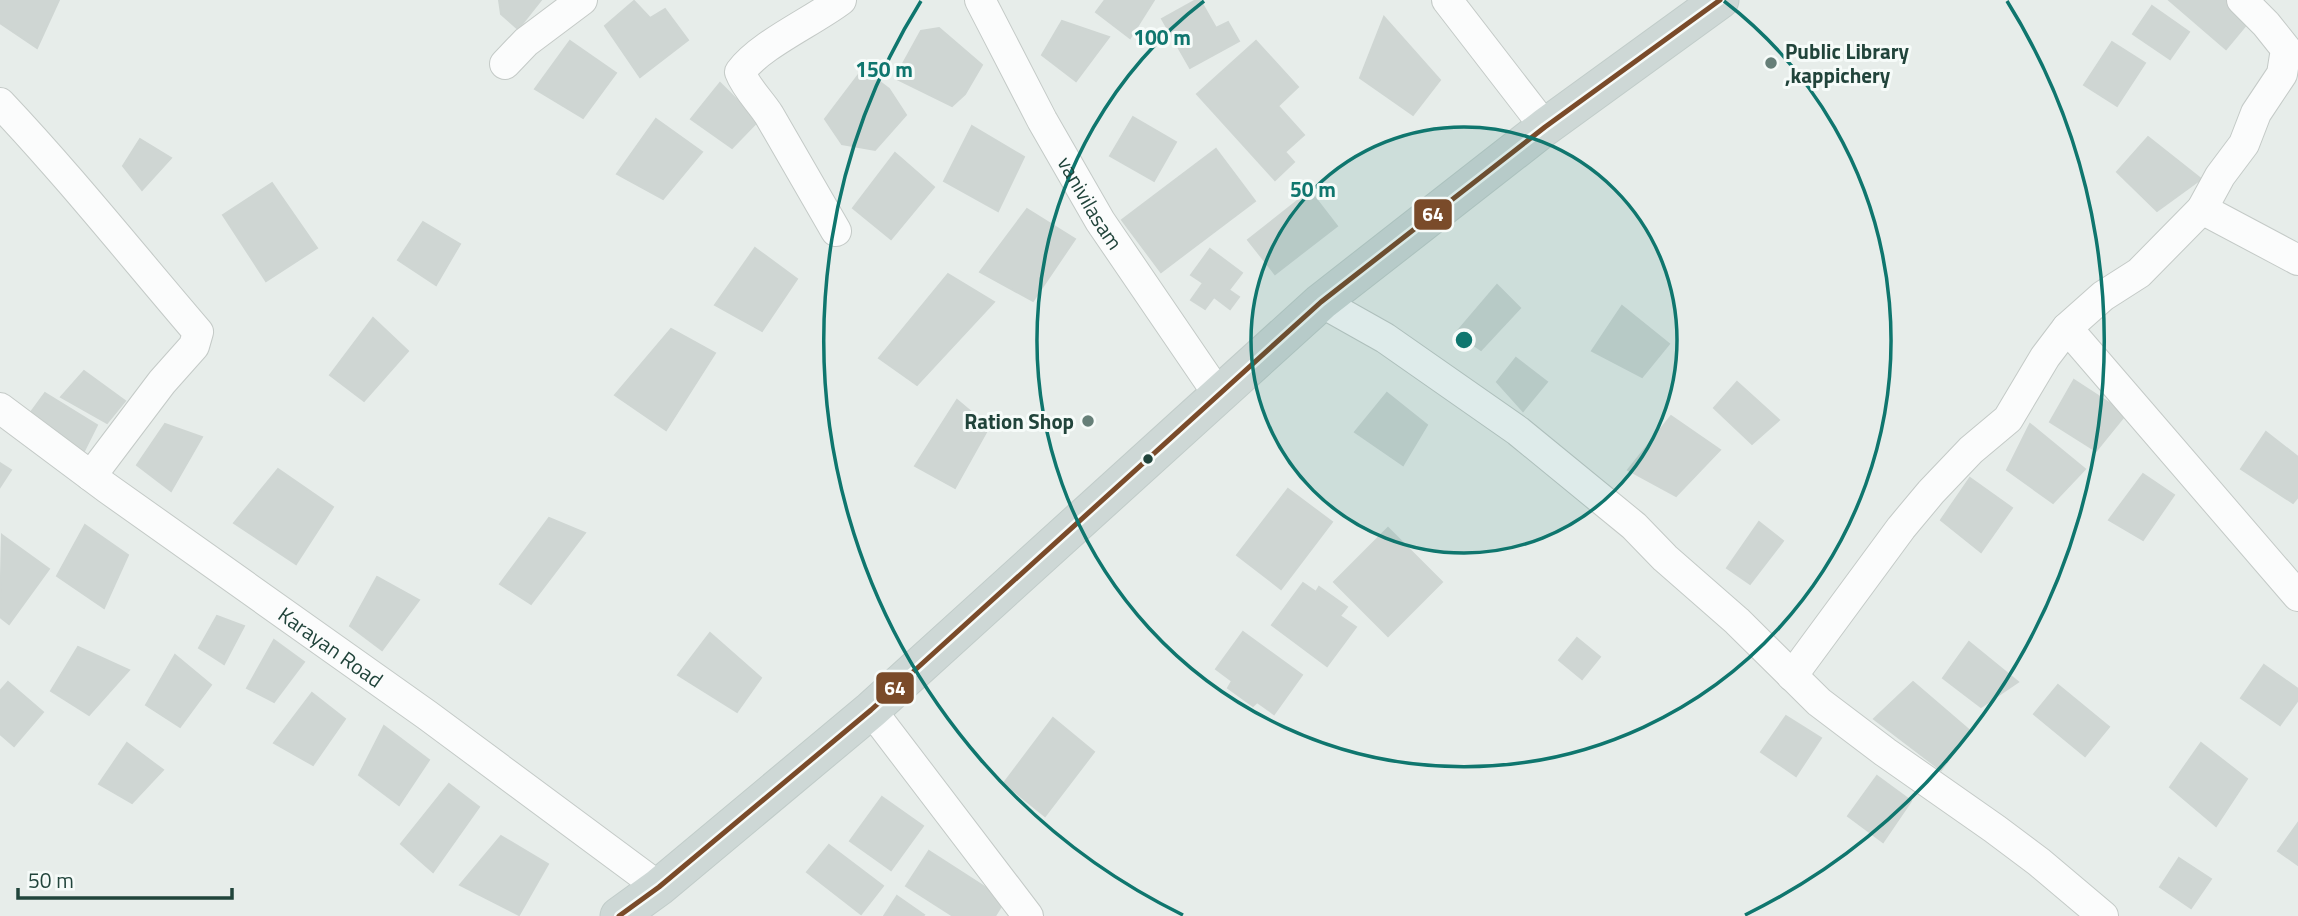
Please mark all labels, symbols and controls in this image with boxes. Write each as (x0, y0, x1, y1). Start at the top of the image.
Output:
text: 100 m (1133, 21, 1191, 53)
place label: Public Library ,kappichery (1785, 35, 1910, 91)
text: 150 m (855, 53, 913, 85)
marker: Public Library ,kappichery (1763, 55, 1779, 71)
street label: vanivilasam (1050, 150, 1131, 256)
text: 50 m (1290, 173, 1336, 205)
line badge: 64 (1413, 198, 1453, 231)
text: 64 (1422, 199, 1444, 228)
centre of rings (1452, 328, 1476, 352)
place label: Ration Shop (964, 405, 1074, 437)
marker: Ration Shop (1080, 413, 1096, 429)
unlabelled marker (1141, 452, 1155, 466)
street label: Karayan Road (272, 598, 390, 695)
line badge: 64 (875, 671, 915, 705)
text: 64 (884, 673, 906, 702)
scale bar (18, 856, 231, 900)
text: 50 m (28, 864, 74, 896)

